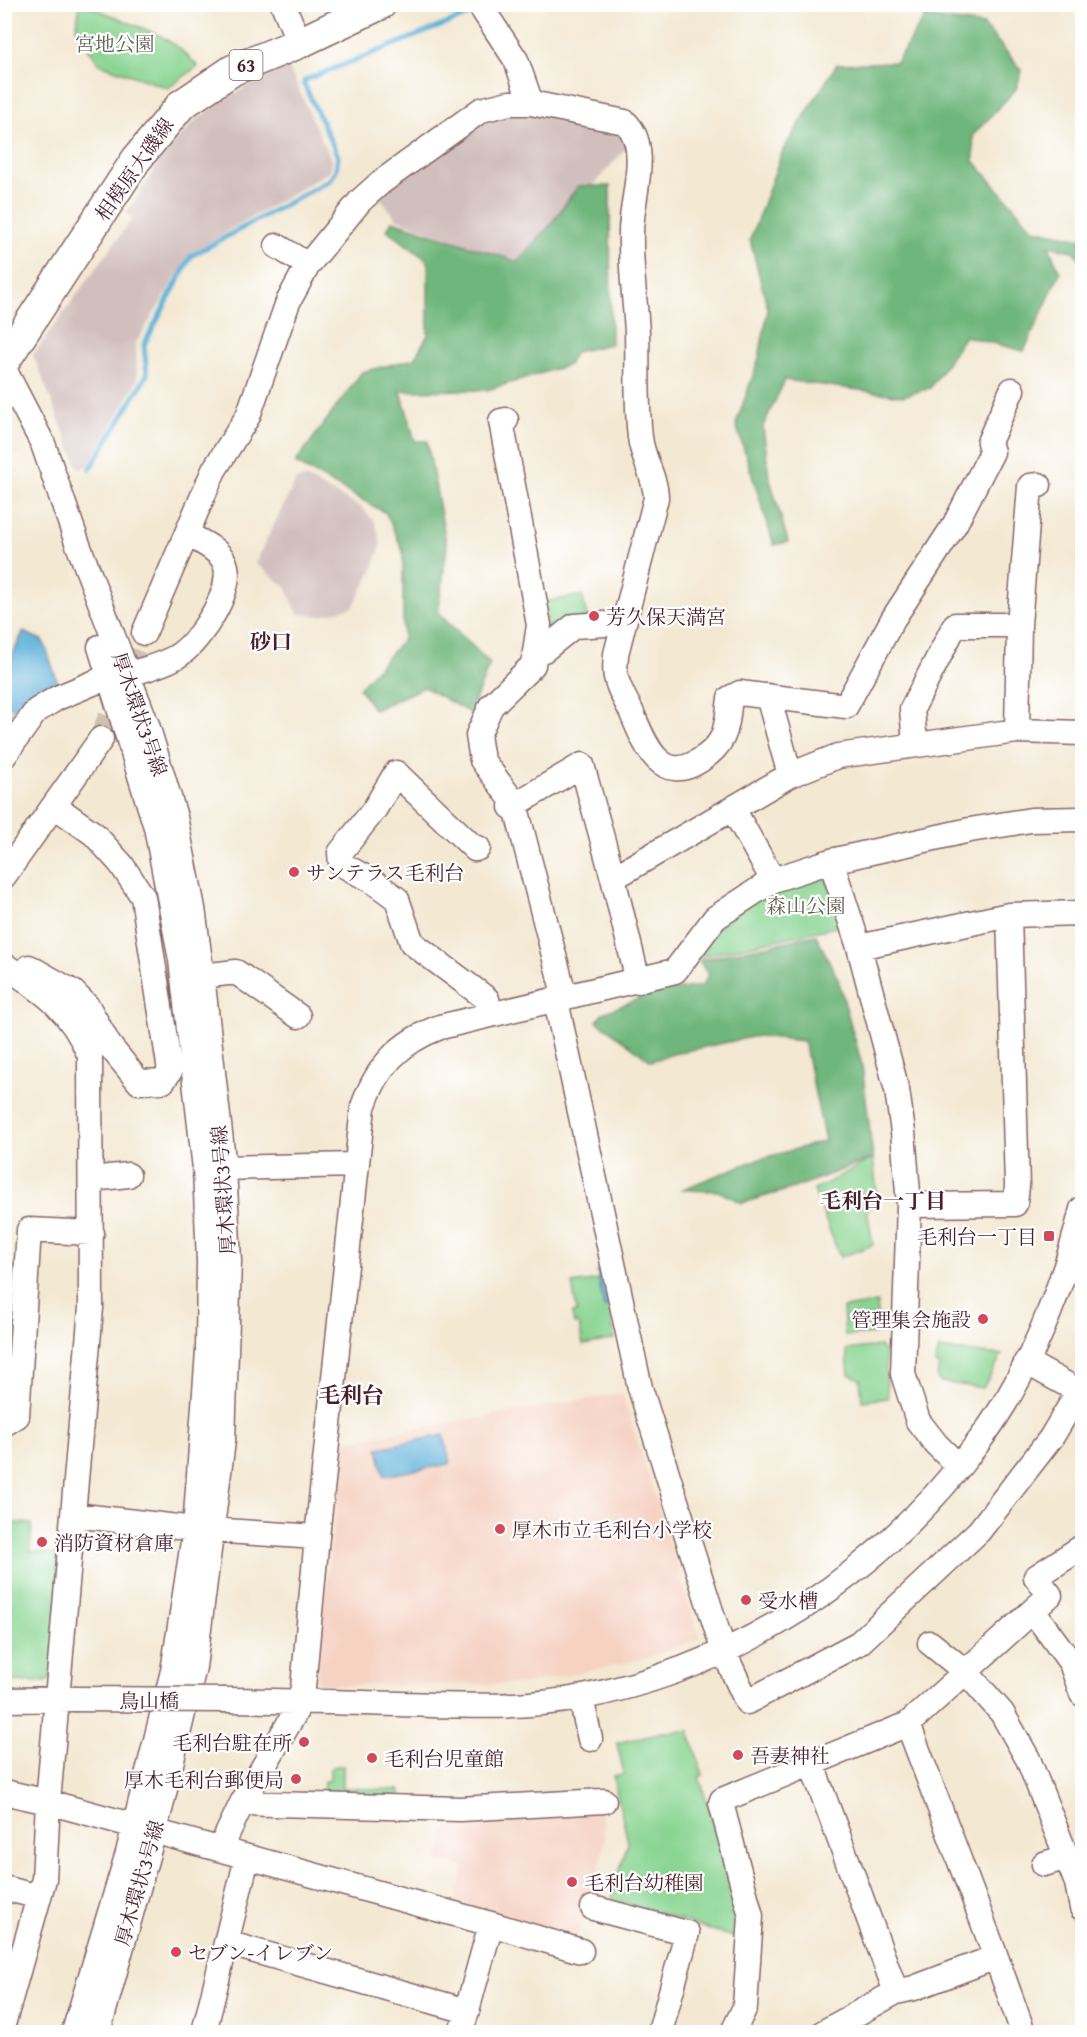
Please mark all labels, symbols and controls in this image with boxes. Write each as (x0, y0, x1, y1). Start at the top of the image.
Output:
park label: 宮地公園 (75, 29, 155, 58)
road number: 63 (230, 50, 262, 80)
street label: 相模原大磯線 (88, 112, 180, 226)
place label: 芳久保天満宮 (606, 602, 726, 631)
marker: 芳久保天満宮 (587, 609, 601, 623)
district label: 砂口 (250, 626, 292, 657)
street label: 厚木環状3号線 (105, 648, 175, 780)
place label: サンテラス毛利台 (306, 858, 464, 887)
marker: サンテラス毛利台 (287, 865, 301, 879)
park label: 森山公園 (766, 891, 846, 920)
street label: 厚木環状3号線 (204, 1124, 242, 1256)
district label: 毛利台一丁目 (820, 1185, 946, 1216)
place label: 毛利台一丁目 (917, 1222, 1037, 1251)
marker: 毛利台一丁目 (1042, 1229, 1056, 1243)
place label: 管理集会施設 (851, 1305, 971, 1334)
marker: 管理集会施設 (976, 1312, 990, 1326)
district label: 毛利台 (318, 1379, 384, 1411)
place label: 厚木市立毛利台小学校 (512, 1515, 712, 1544)
marker: 厚木市立毛利台小学校 (493, 1522, 507, 1536)
place label: 消防資材倉庫 (54, 1528, 174, 1557)
marker: 消防資材倉庫 (35, 1535, 49, 1549)
place label: 受水槽 (758, 1586, 818, 1615)
marker: 受水槽 (739, 1593, 753, 1607)
street label: 鳥山橋 (119, 1686, 179, 1715)
place label: 毛利台駐在所 (172, 1728, 292, 1757)
marker: 毛利台駐在所 (297, 1735, 311, 1749)
place label: 吾妻神社 (750, 1741, 830, 1770)
place label: 毛利台児童館 (384, 1744, 504, 1773)
marker: 吾妻神社 (731, 1748, 745, 1762)
marker: 毛利台児童館 (365, 1751, 379, 1765)
place label: 厚木毛利台郵便局 (124, 1765, 284, 1794)
marker: 厚木毛利台郵便局 (289, 1772, 303, 1786)
street label: 厚木環状3号線 (107, 1817, 171, 1949)
place label: 毛利台幼稚園 (584, 1868, 704, 1897)
marker: 毛利台幼稚園 (565, 1875, 579, 1889)
place label: セブン-イレブン (188, 1938, 333, 1967)
marker: セブン-イレブン (169, 1945, 183, 1959)

